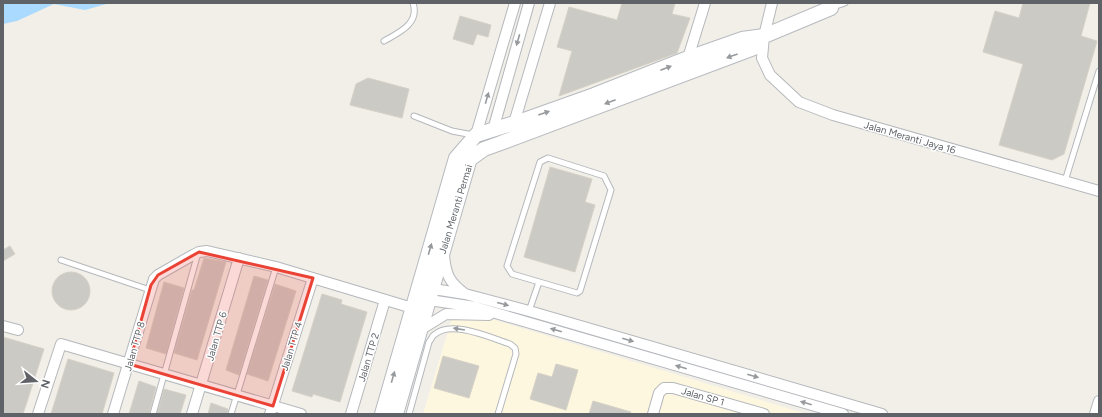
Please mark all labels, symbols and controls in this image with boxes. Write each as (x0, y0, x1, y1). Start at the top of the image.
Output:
one-way arrow (515, 35, 521, 47)
one-way arrow (726, 53, 738, 59)
one-way arrow (660, 64, 672, 70)
one-way arrow (484, 92, 490, 104)
one-way arrow (604, 100, 616, 106)
one-way arrow (538, 110, 550, 116)
street label: Jalan Meranti Jaya 16 (862, 118, 958, 157)
street label: Jalan Meranti Permai (436, 163, 475, 255)
one-way arrow (427, 243, 433, 255)
one-way arrow (497, 301, 509, 307)
street label: Jalan TTP 6 (203, 310, 230, 362)
street label: Jalan TTP 8 (121, 320, 148, 372)
street label: Jalan TTP 4 (278, 320, 305, 372)
one-way arrow (453, 326, 465, 332)
one-way arrow (550, 327, 562, 333)
street label: Jalan TTP 2 (355, 331, 382, 383)
one-way arrow (622, 337, 634, 343)
north arrow (16, 361, 56, 401)
one-way arrow (675, 364, 687, 370)
one-way arrow (390, 370, 396, 382)
one-way arrow (747, 373, 759, 379)
text: N (38, 378, 53, 390)
street label: Jalan SP 1 (680, 384, 726, 409)
one-way arrow (800, 400, 812, 406)

